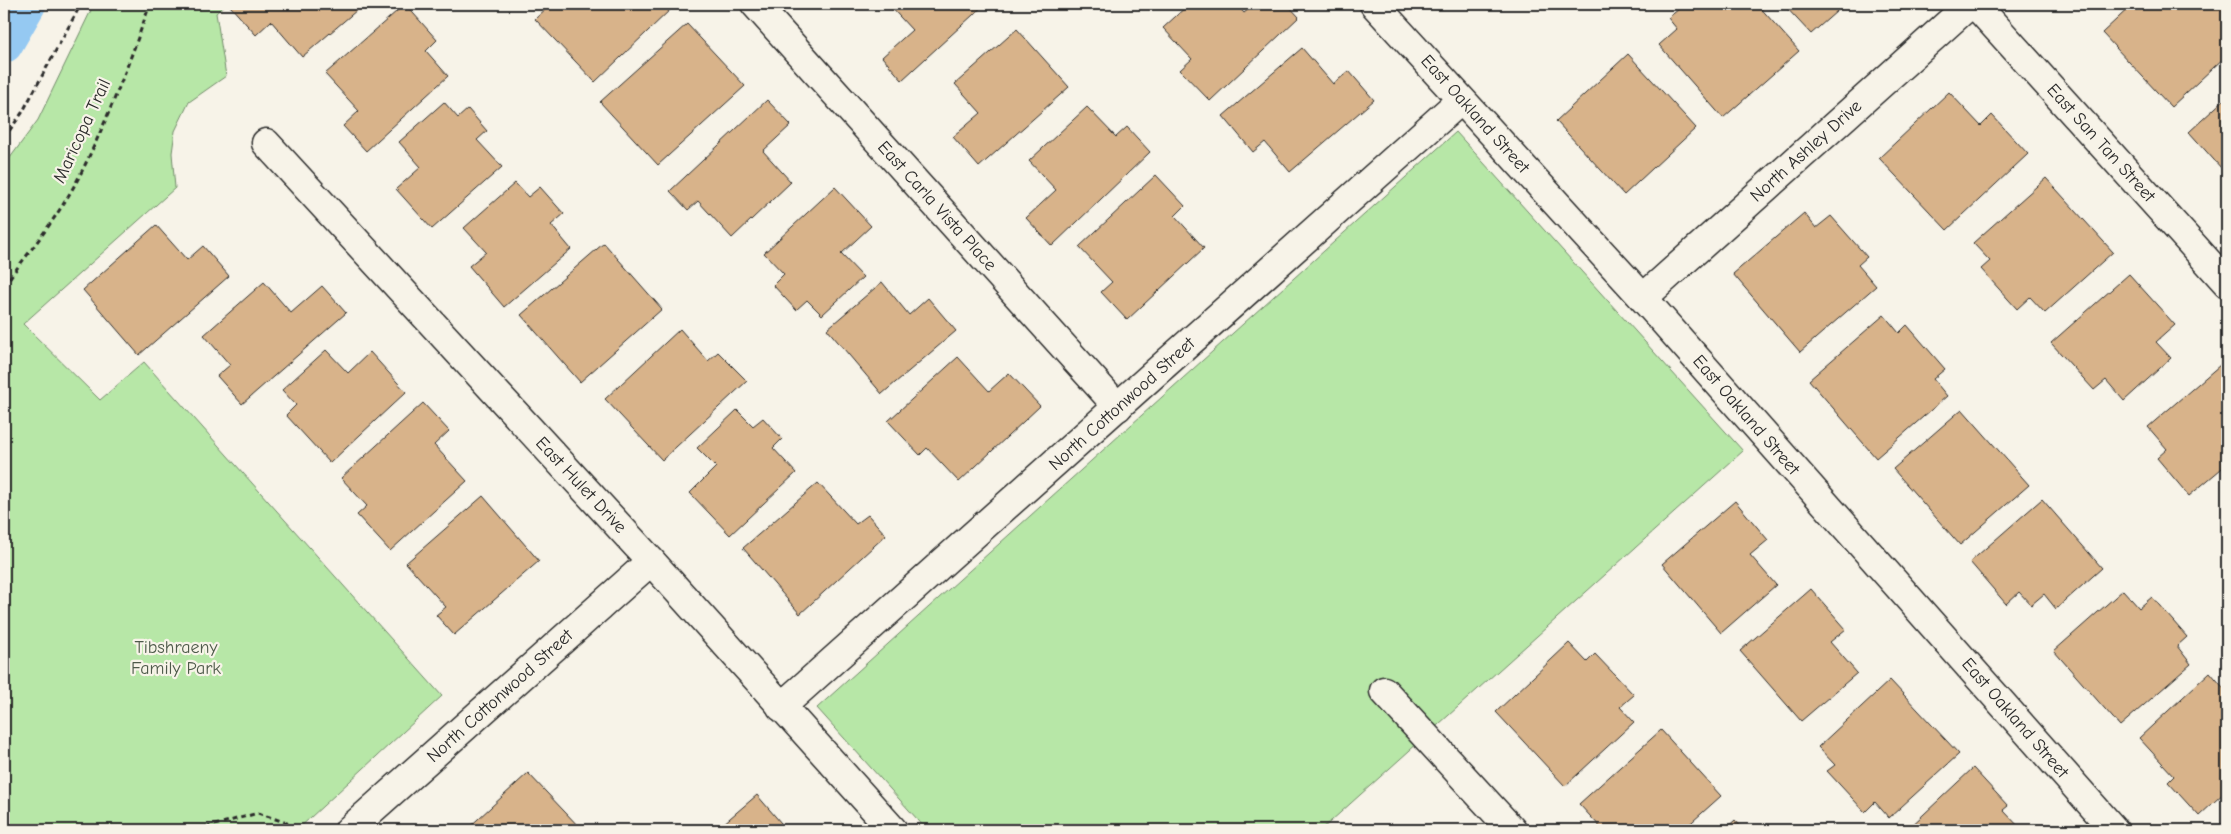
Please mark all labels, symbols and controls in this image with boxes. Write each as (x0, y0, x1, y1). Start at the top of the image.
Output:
street label: East Oakland Street (1416, 50, 1534, 178)
street label: Maricopa Trail (49, 76, 115, 186)
street label: East San Tan Street (2042, 79, 2160, 207)
street label: North Ashley Drive (1746, 95, 1866, 207)
street label: East Carla Vista Place (873, 137, 1001, 275)
street label: North Cottonwood Street (1045, 332, 1200, 475)
street label: East Oakland Street (1688, 351, 1804, 480)
street label: East Hulet Drive (531, 433, 631, 537)
street label: North Cottonwood Street (423, 624, 578, 767)
park label: Tibshraeny Family Park (131, 637, 221, 679)
street label: East Oakland Street (1957, 654, 2073, 783)

